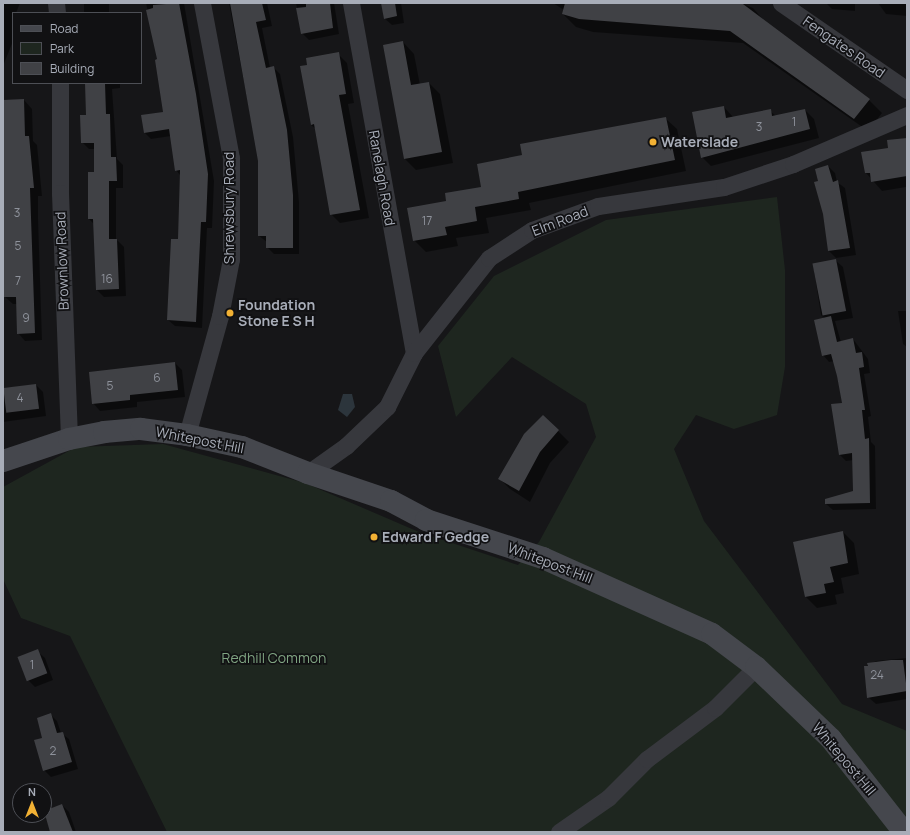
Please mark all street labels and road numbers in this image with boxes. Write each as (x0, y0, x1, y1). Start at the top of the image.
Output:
street label: Fengates Road (800, 13, 888, 81)
street label: Ranelagh Road (365, 129, 399, 227)
street label: Shrewsbury Road (221, 152, 237, 264)
street label: Elm Road (529, 203, 591, 239)
street label: Brownlow Road (52, 211, 72, 311)
street label: Whitepost Hill (154, 423, 246, 457)
street label: Whitepost Hill (505, 539, 595, 587)
street label: Whitepost Hill (809, 719, 879, 799)

